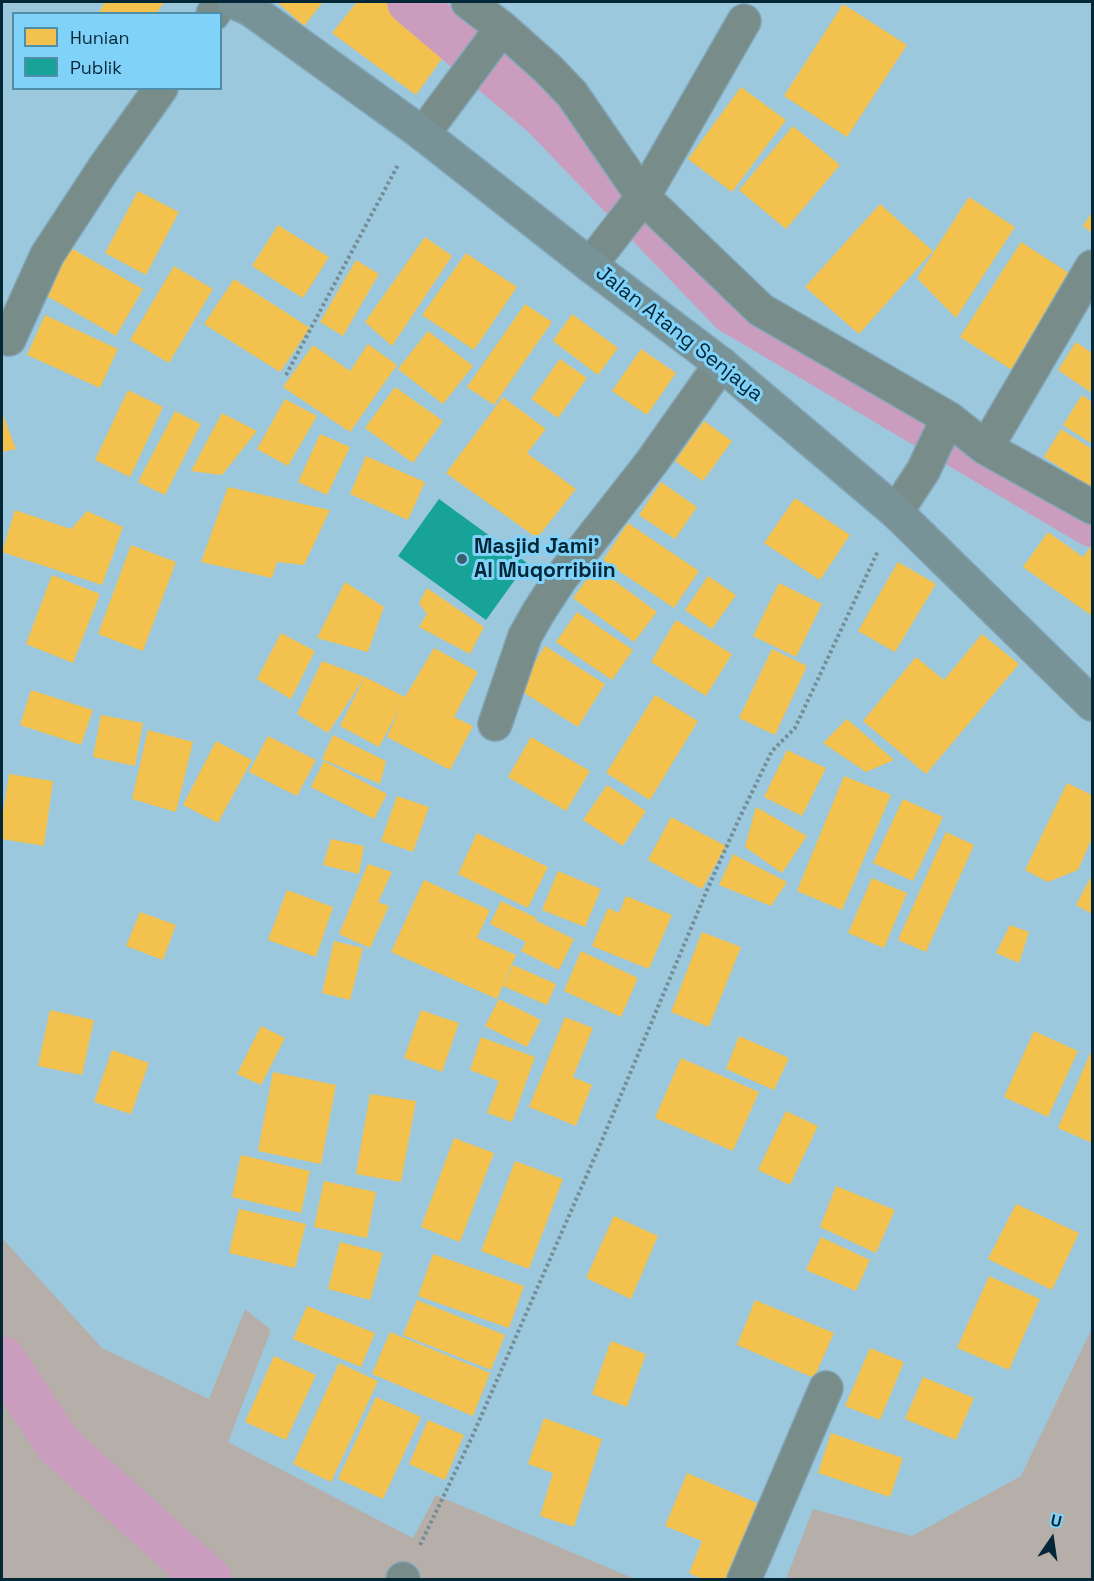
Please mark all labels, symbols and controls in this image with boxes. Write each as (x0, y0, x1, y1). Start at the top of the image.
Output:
legend (12, 12, 222, 90)
text: Hunian (70, 26, 130, 49)
text: Publik (70, 56, 122, 79)
street label: Jalan Atang Senjaya (590, 261, 768, 407)
place label: Masjid Jami' Al Muqorribiin (474, 534, 616, 584)
marker: Masjid Jami' Al Muqorribiin (455, 552, 469, 566)
north arrow (1022, 1509, 1082, 1569)
text: U (1049, 1510, 1064, 1532)

